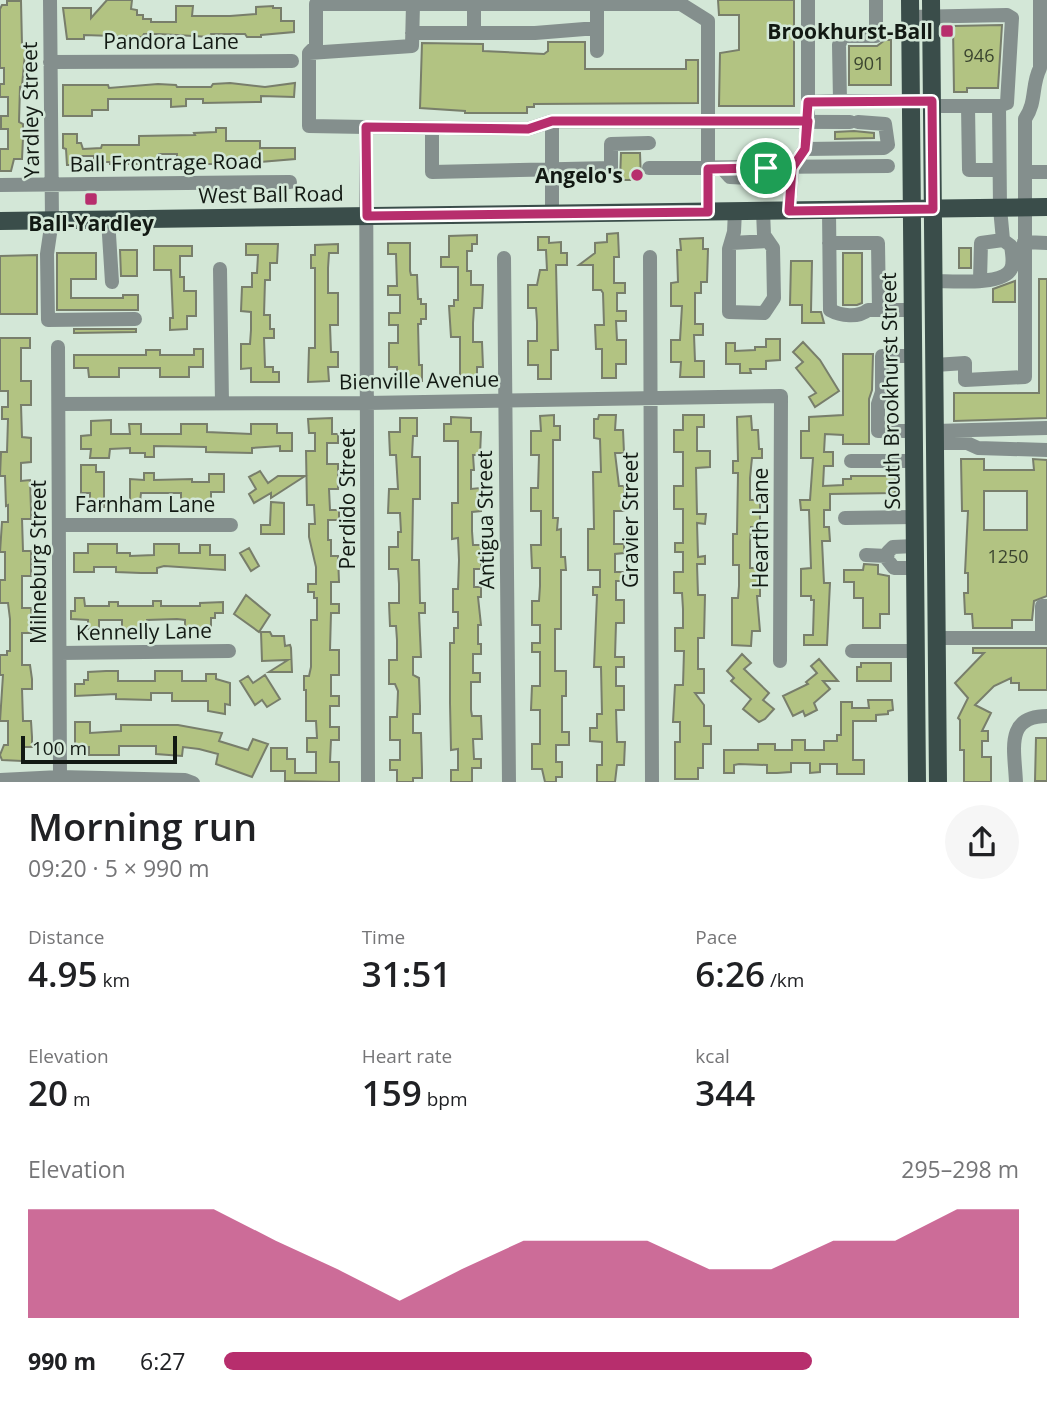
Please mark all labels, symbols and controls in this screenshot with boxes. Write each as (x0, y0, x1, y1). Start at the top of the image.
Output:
place label: Brookhurst-Ball (767, 17, 933, 45)
marker: Brookhurst-Ball (939, 23, 955, 39)
street label: Pandora Lane (103, 27, 239, 55)
street label: Yardley Street (15, 41, 45, 179)
house number: 946 (964, 43, 994, 67)
house number: 901 (854, 51, 884, 75)
pin (736, 138, 796, 198)
street label: Ball Frontrage Road (69, 146, 263, 178)
icon: arrive (747, 149, 785, 187)
place label: Angelo's (535, 161, 623, 189)
marker: Angelo's (629, 167, 645, 183)
street label: West Ball Road (198, 179, 344, 209)
marker: Ball-Yardley (83, 191, 99, 207)
place label: Ball-Yardley (28, 209, 154, 237)
street label: South Brookhurst Street (874, 272, 906, 510)
street label: Bienville Avenue (339, 365, 499, 395)
street label: Perdido Street (333, 429, 361, 569)
street label: Antigua Street (470, 450, 500, 590)
street label: Gravier Street (616, 452, 644, 588)
street label: Hearth Lane (746, 468, 774, 588)
street label: Milneburg Street (24, 480, 52, 644)
street label: Farnham Lane (75, 490, 215, 518)
house number: 1250 (987, 544, 1029, 568)
street label: Kennelly Lane (76, 616, 212, 646)
scale bar (21, 734, 177, 765)
text: 100 m (32, 735, 87, 761)
text: Morning run (28, 800, 257, 852)
button: share (945, 805, 1019, 879)
text: 09:20 · 5 × 990 m (28, 852, 210, 884)
text: Distance (28, 924, 104, 950)
text: Time (362, 924, 405, 950)
text: Pace (695, 924, 737, 950)
text: 4.95 (28, 950, 98, 997)
text: 31:51 (362, 950, 451, 997)
text: 6:26 (695, 950, 765, 997)
text: km (98, 967, 130, 993)
text: /km (765, 967, 804, 993)
text: Elevation (28, 1043, 109, 1069)
text: Heart rate (362, 1043, 452, 1069)
text: kcal (695, 1043, 730, 1069)
text: 20 (28, 1069, 68, 1116)
text: 159 (362, 1069, 422, 1116)
text: 344 (695, 1069, 755, 1116)
text: m (68, 1086, 91, 1112)
text: bpm (422, 1086, 467, 1112)
text: Elevation (28, 1153, 126, 1185)
text: 295–298 m (901, 1153, 1019, 1185)
text: 990 m (28, 1345, 96, 1377)
text: 6:27 (140, 1345, 186, 1377)

